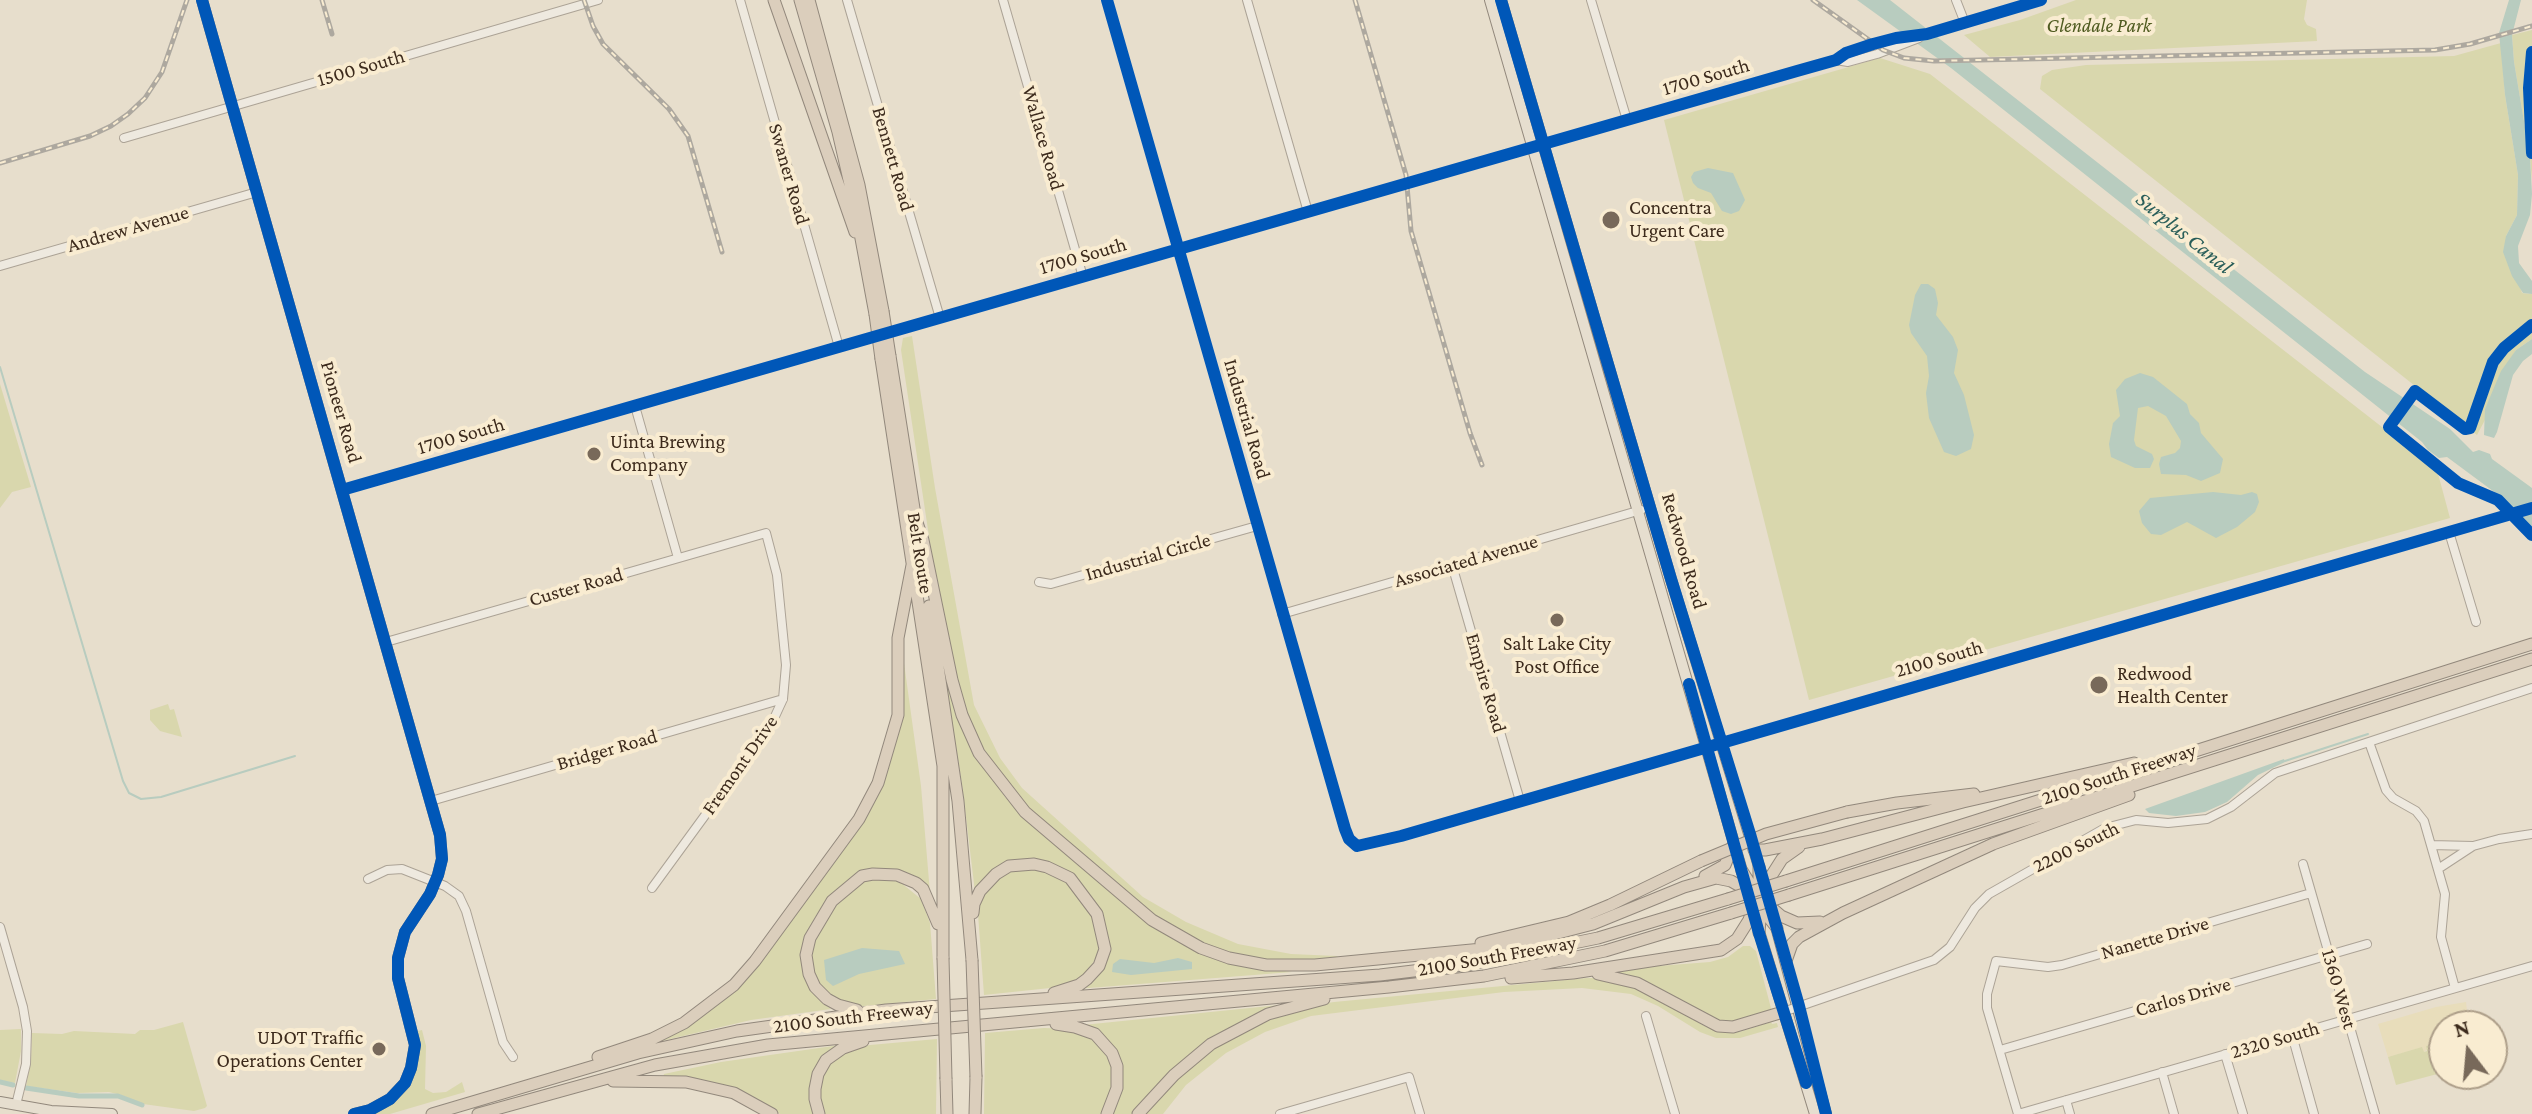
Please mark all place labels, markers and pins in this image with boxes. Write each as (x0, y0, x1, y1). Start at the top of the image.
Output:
place label: Concentra Urgent Care (1629, 196, 1725, 243)
marker: Concentra Urgent Care (1600, 209, 1622, 231)
place label: Uinta Brewing Company (610, 430, 725, 477)
marker: Uinta Brewing Company (585, 445, 603, 463)
marker: Salt Lake City Post Office (1548, 611, 1566, 629)
place label: Salt Lake City Post Office (1503, 632, 1611, 679)
place label: Redwood Health Center (2117, 662, 2228, 709)
marker: Redwood Health Center (2088, 674, 2110, 696)
place label: UDOT Traffic Operations Center (217, 1026, 363, 1073)
marker: UDOT Traffic Operations Center (370, 1040, 388, 1058)

